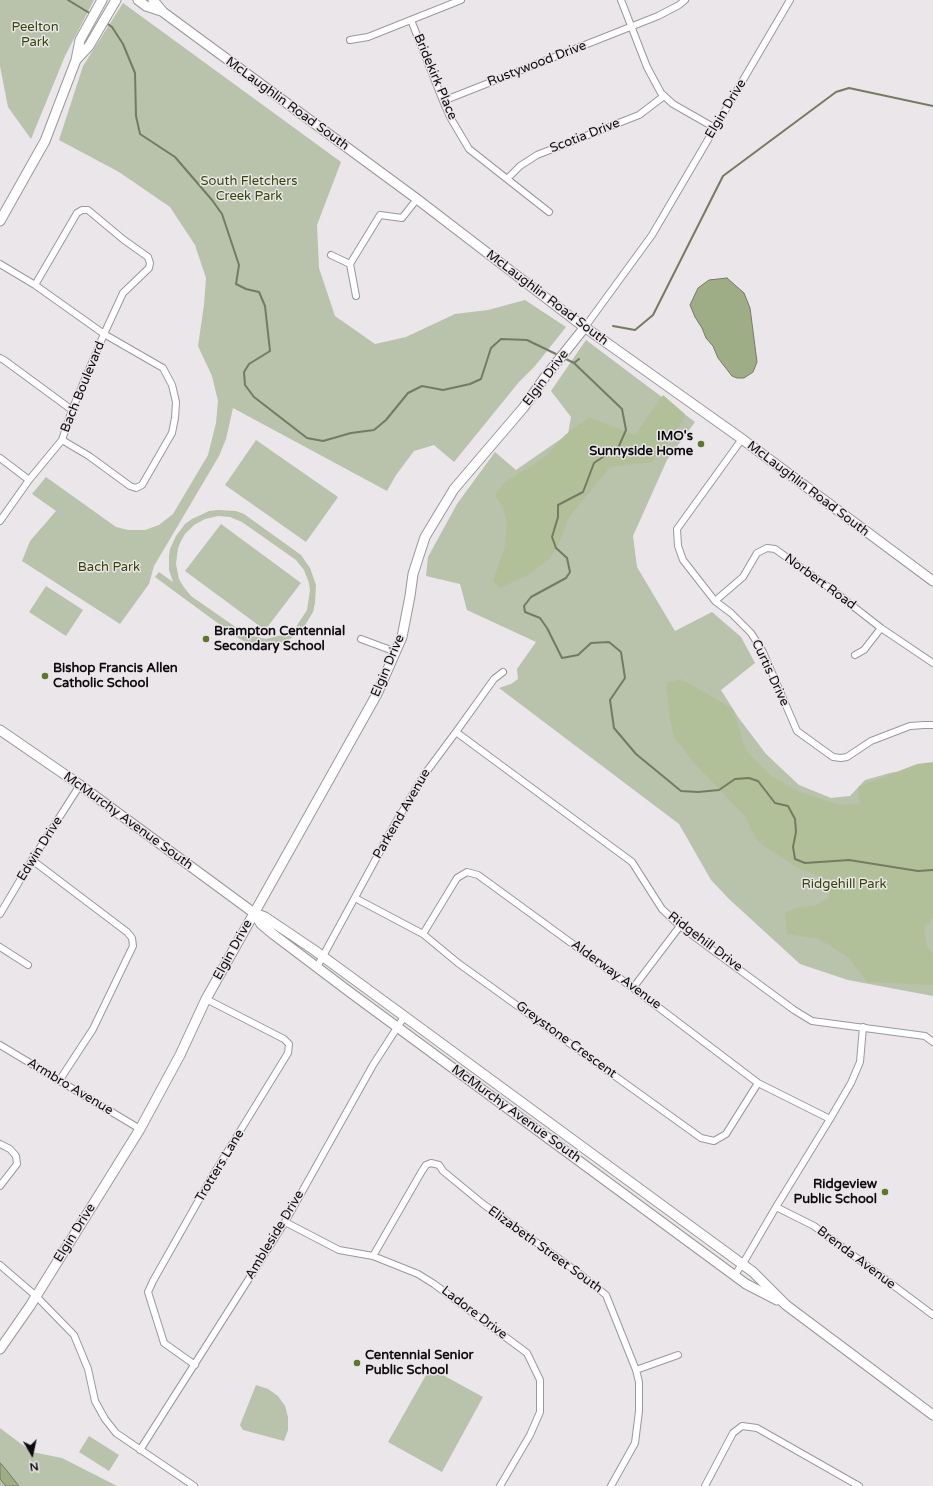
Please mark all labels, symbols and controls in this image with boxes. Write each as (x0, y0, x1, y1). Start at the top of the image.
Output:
park label: Peelton Park (11, 20, 59, 51)
street label: Bridekirk Place (410, 32, 460, 122)
street label: Rustywood Drive (485, 38, 589, 90)
street label: McLaughlin Road South (222, 54, 352, 154)
street label: Elgin Drive (702, 77, 750, 141)
street label: Scotia Drive (548, 116, 622, 156)
park label: South Fletchers Creek Park (201, 174, 297, 205)
street label: McLaughlin Road South (483, 247, 611, 349)
street label: Bach Boulevard (58, 339, 108, 435)
street label: Elgin Drive (520, 347, 572, 409)
place label: IMO's Sunnyside Home (589, 429, 693, 460)
street label: McLaughlin Road South (744, 438, 872, 540)
marker: IMO's Sunnyside Home (696, 439, 706, 449)
street label: Norbert Road (781, 551, 859, 613)
park label: Bach Park (78, 560, 140, 576)
place label: Brampton Centennial Secondary School (214, 624, 345, 655)
street label: Elgin Drive (368, 632, 408, 700)
marker: Brampton Centennial Secondary School (201, 634, 211, 644)
street label: Curtis Drive (748, 637, 792, 709)
place label: Bishop Francis Allen Catholic School (53, 661, 178, 692)
marker: Bishop Francis Allen Catholic School (40, 671, 50, 681)
street label: Parkend Avenue (370, 766, 434, 862)
street label: McMurchy Avenue South (60, 769, 196, 873)
street label: Edwin Drive (14, 814, 66, 884)
park label: Ridgehill Park (801, 877, 887, 893)
street label: Ridgehill Drive (665, 909, 745, 975)
street label: Elgin Drive (210, 917, 256, 983)
street label: Alderway Avenue (568, 937, 664, 1013)
street label: Greystone Crescent (513, 998, 619, 1082)
street label: Armbro Avenue (24, 1055, 116, 1119)
street label: McMurchy Avenue South (448, 1062, 584, 1166)
street label: Trotters Lane (192, 1127, 248, 1205)
place label: Ridgeview Public School (794, 1177, 877, 1208)
marker: Ridgeview Public School (880, 1187, 890, 1197)
street label: Ambleside Drive (242, 1188, 308, 1282)
street label: Elgin Drive (51, 1201, 99, 1265)
street label: Elizabeth Street South (485, 1203, 605, 1297)
street label: Brenda Avenue (814, 1223, 898, 1293)
street label: Ladore Drive (438, 1283, 510, 1343)
place label: Centennial Senior Public School (365, 1348, 474, 1379)
marker: Centennial Senior Public School (352, 1358, 362, 1368)
north arrow (12, 1434, 52, 1474)
text: N (29, 1459, 39, 1473)

